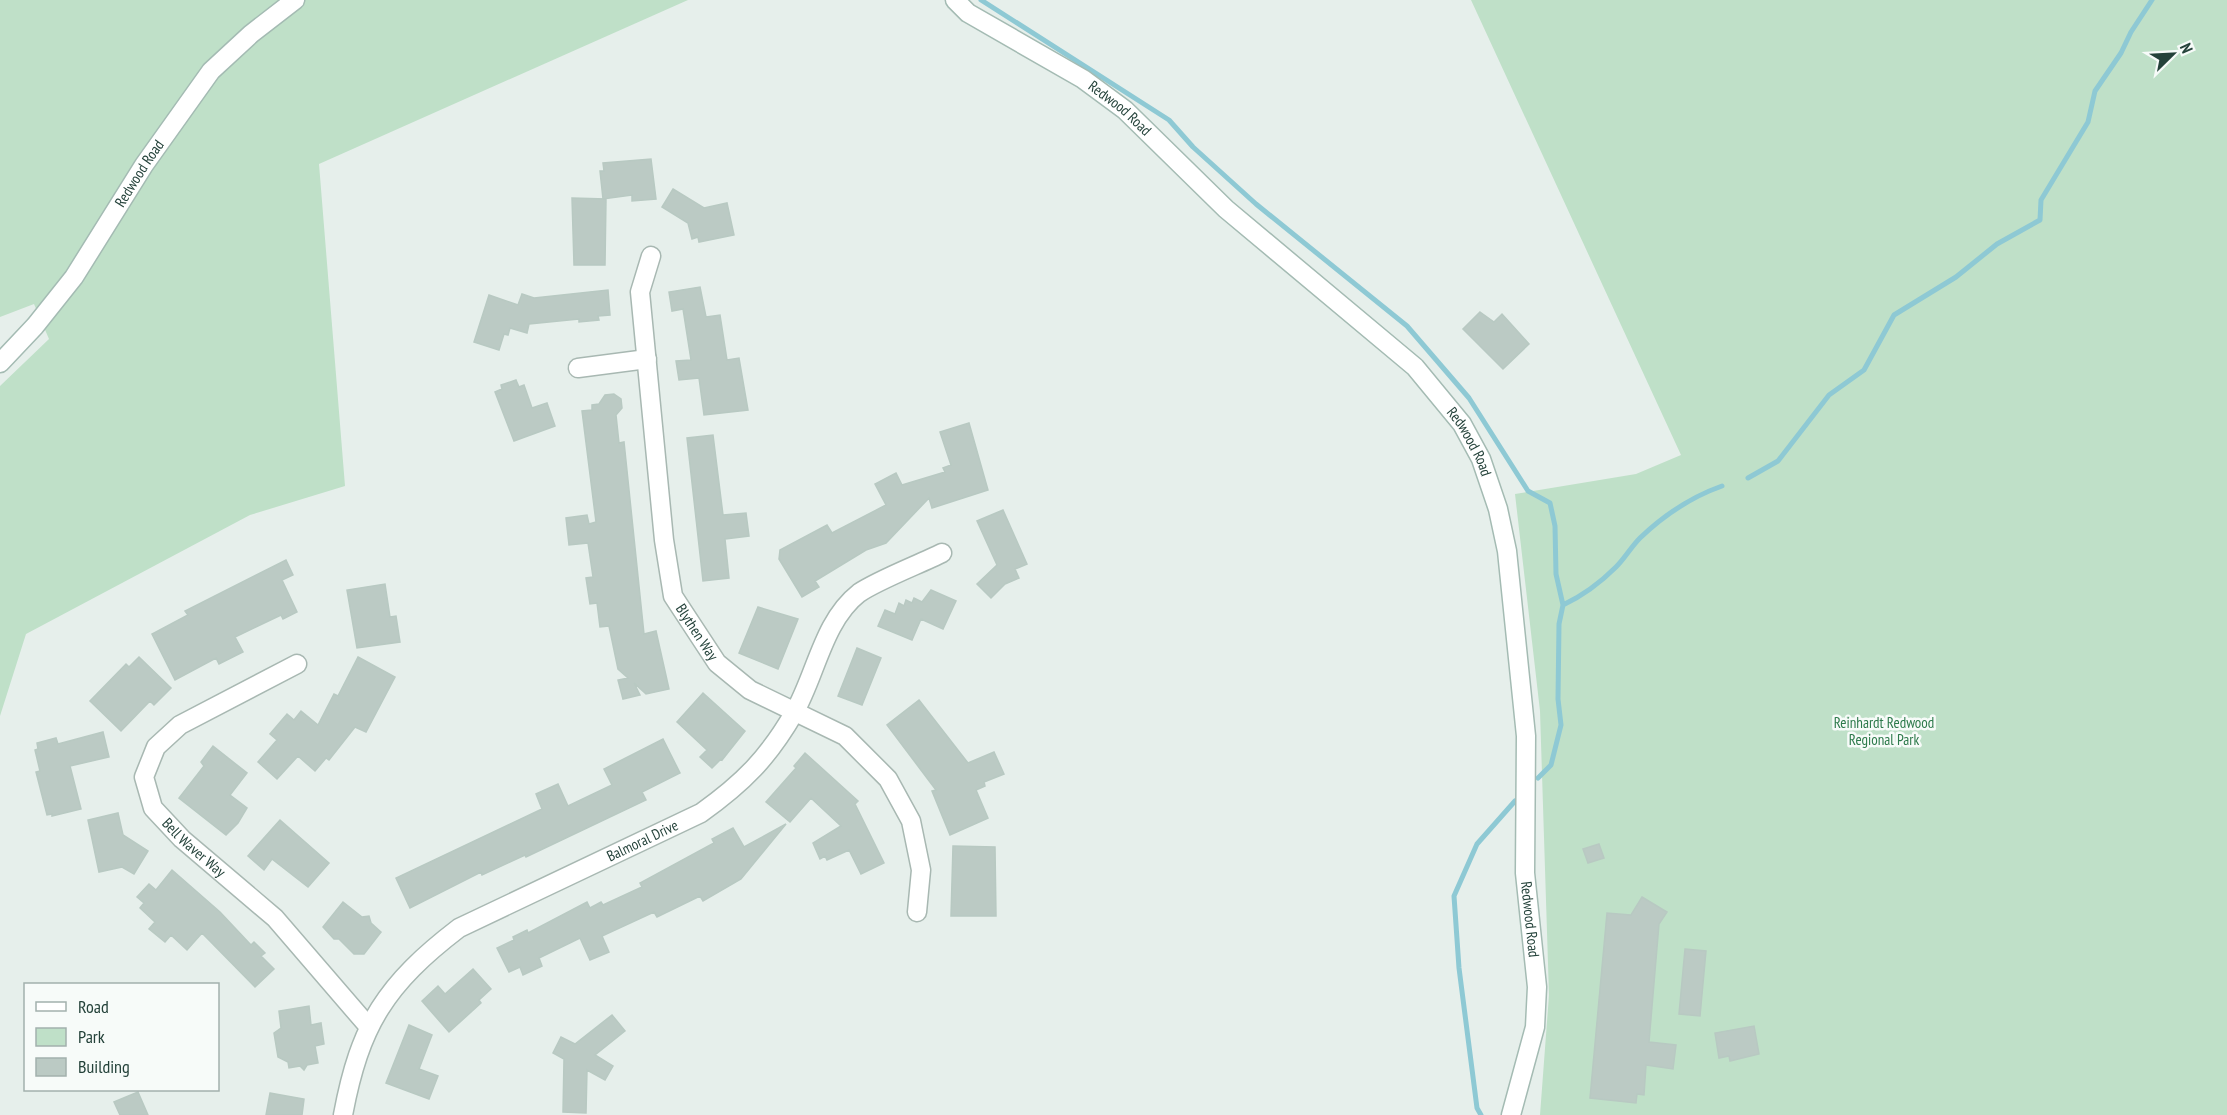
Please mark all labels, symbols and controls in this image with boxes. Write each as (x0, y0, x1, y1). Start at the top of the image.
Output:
north arrow (2143, 24, 2203, 84)
text: N (2176, 40, 2198, 56)
street label: Redwood Road (1085, 76, 1156, 140)
street label: Redwood Road (110, 136, 168, 210)
street label: Redwood Road (1443, 403, 1496, 478)
street label: Blythen Way (672, 600, 723, 664)
park label: Reinhardt Redwood Regional Park (1834, 713, 1934, 749)
street label: Bell Waver Way (158, 814, 230, 881)
street label: Balmoral Drive (603, 815, 681, 865)
street label: Redwood Road (1517, 880, 1544, 958)
legend (24, 983, 219, 1091)
text: Road (78, 995, 109, 1018)
text: Park (78, 1025, 105, 1048)
text: Building (78, 1055, 130, 1078)

